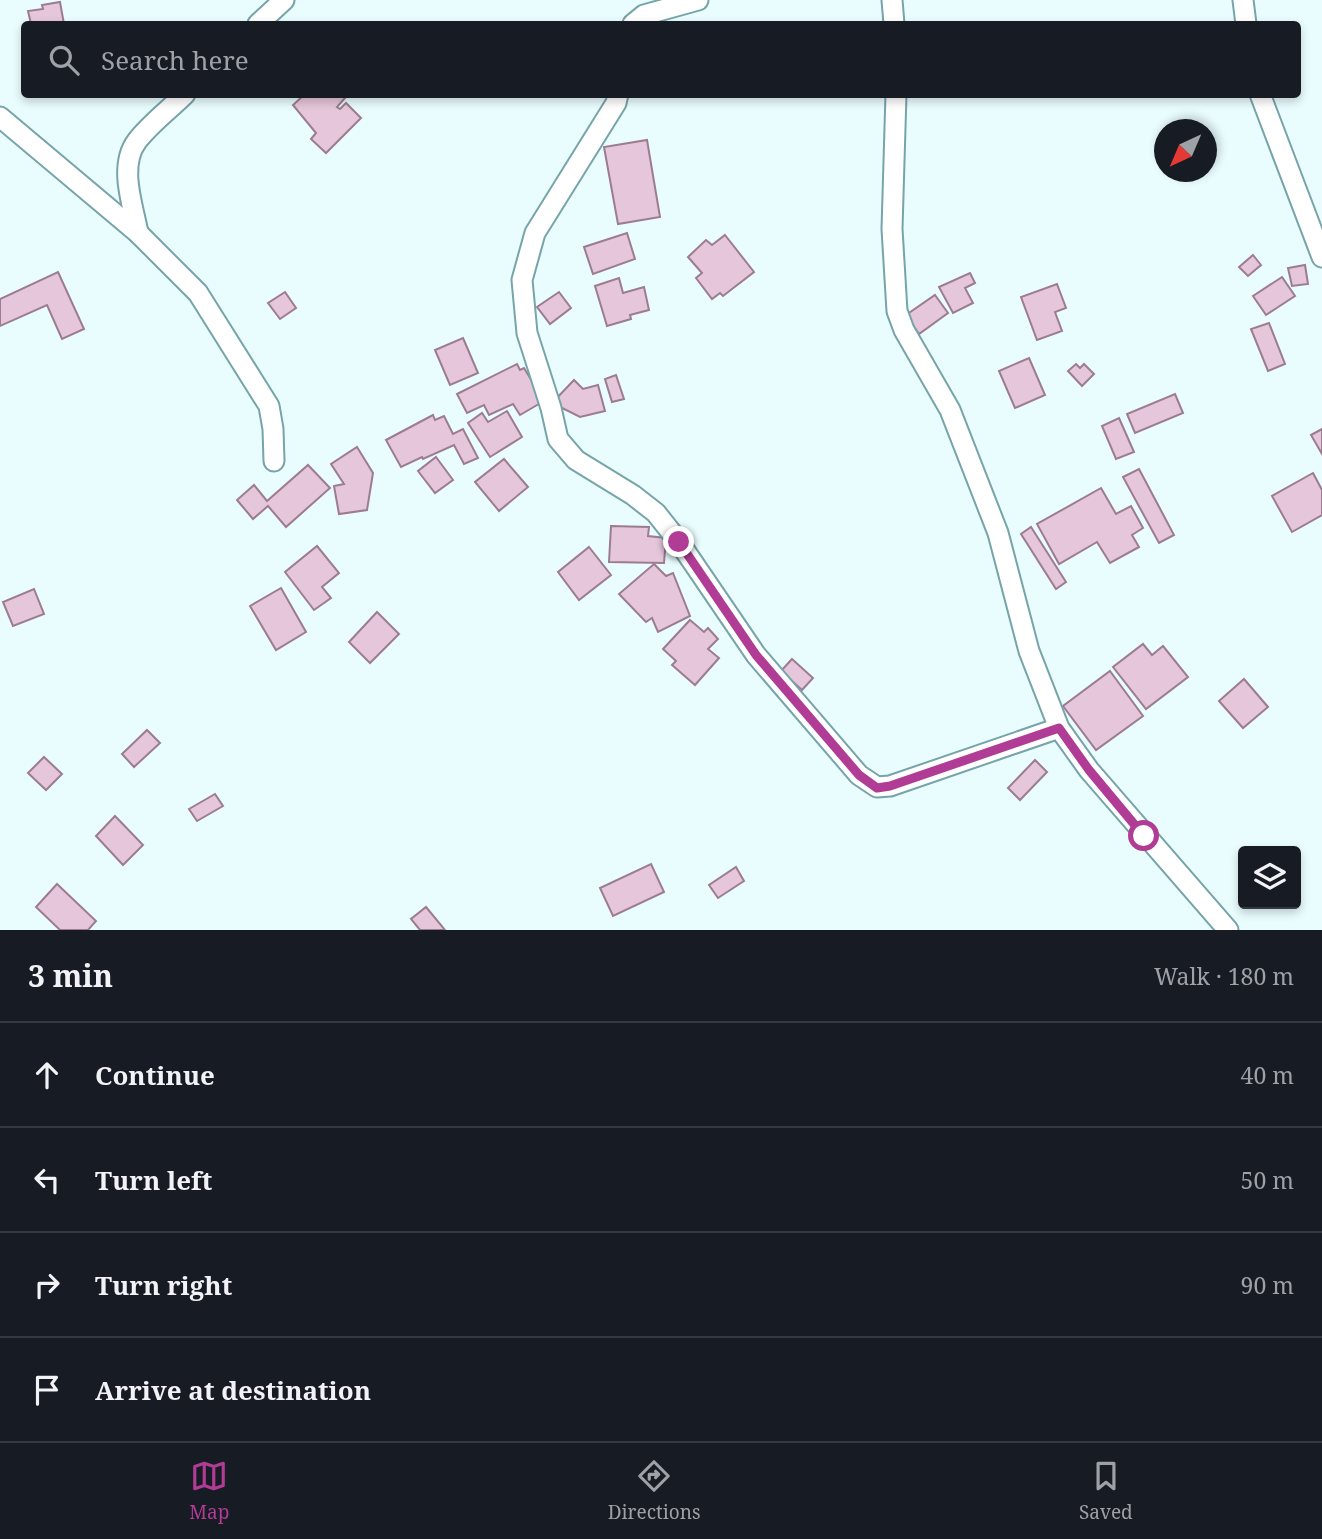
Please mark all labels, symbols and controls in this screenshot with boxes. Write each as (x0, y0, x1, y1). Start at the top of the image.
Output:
search box (21, 21, 1301, 98)
icon: search (45, 41, 83, 79)
text: Search here (101, 42, 249, 78)
north arrow (1154, 119, 1217, 182)
route end (663, 526, 694, 557)
route start (1128, 820, 1159, 851)
map controls (1238, 846, 1301, 909)
button: layers (1238, 846, 1301, 909)
text: 3 min (28, 955, 113, 996)
text: Walk · 180 m (1154, 960, 1294, 992)
icon: ahead (28, 1056, 66, 1094)
text: Continue (95, 1057, 215, 1093)
text: 40 m (1241, 1059, 1294, 1091)
icon: left (28, 1161, 66, 1199)
text: Turn left (95, 1162, 212, 1198)
text: 50 m (1241, 1164, 1294, 1196)
icon: right (28, 1266, 66, 1304)
text: Turn right (95, 1267, 232, 1303)
text: 90 m (1241, 1269, 1294, 1301)
icon: arrive (28, 1371, 66, 1409)
text: Arrive at destination (95, 1372, 371, 1408)
tab: Map (189, 1457, 229, 1525)
tab: Directions (608, 1457, 701, 1525)
tab: Saved (1079, 1457, 1133, 1525)

